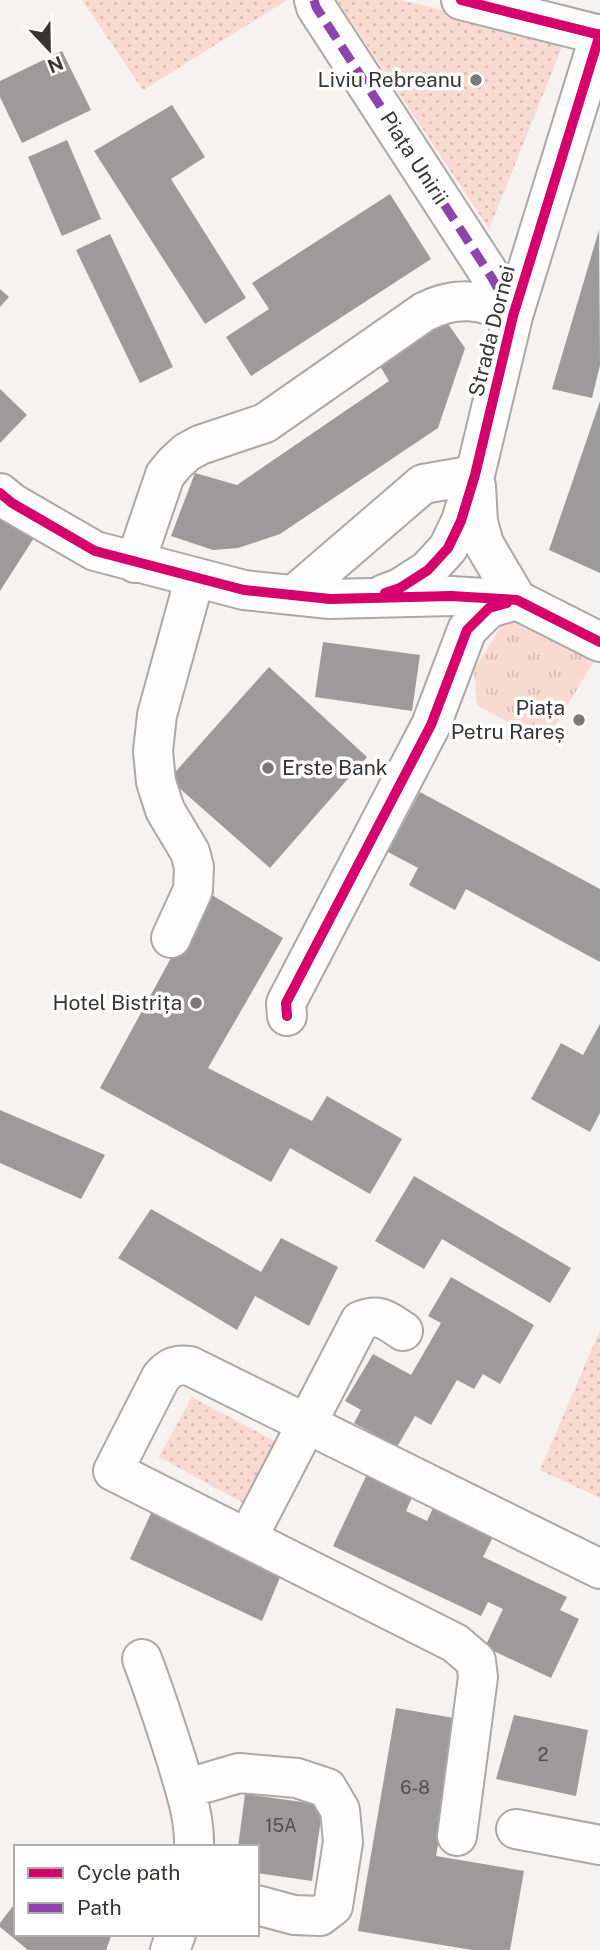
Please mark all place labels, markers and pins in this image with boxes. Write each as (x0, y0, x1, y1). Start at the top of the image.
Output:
place label: Liviu Rebreanu (318, 67, 462, 92)
marker: Liviu Rebreanu (468, 72, 484, 88)
place label: Piața Petru Rareș (451, 695, 565, 744)
marker: Piața Petru Rareș (571, 712, 587, 728)
place label: Erste Bank (282, 755, 388, 780)
marker: Erste Bank (260, 760, 276, 776)
place label: Hotel Bistrița (52, 990, 182, 1015)
marker: Hotel Bistrița (188, 995, 204, 1011)

